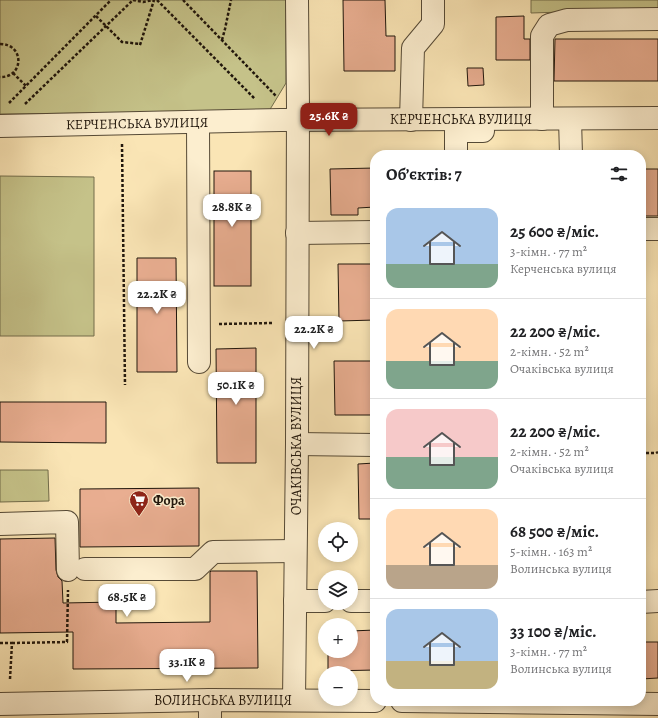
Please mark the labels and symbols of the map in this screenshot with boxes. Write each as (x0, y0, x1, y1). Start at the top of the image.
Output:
pin: 25.6K ₴ (292, 103, 366, 137)
street label: КЕРЧЕНСЬКА ВУЛИЦЯ (390, 110, 532, 129)
street label: КЕРЧЕНСЬКА ВУЛИЦЯ (66, 113, 208, 134)
pin: 28.8K ₴ (195, 194, 269, 228)
pin: 22.2K ₴ (120, 281, 194, 315)
pin: 22.2K ₴ (277, 316, 351, 350)
pin: 50.1K ₴ (199, 372, 273, 406)
street label: ОЧАКІВСЬКА ВУЛИЦЯ (287, 377, 306, 515)
supermarket icon: Фора (128, 489, 150, 517)
place label: Фора (153, 491, 185, 510)
pin: 68.5K ₴ (90, 584, 164, 618)
pin: 33.1K ₴ (150, 649, 224, 683)
street label: ВОЛИНСЬКА ВУЛИЦЯ (154, 691, 292, 710)

